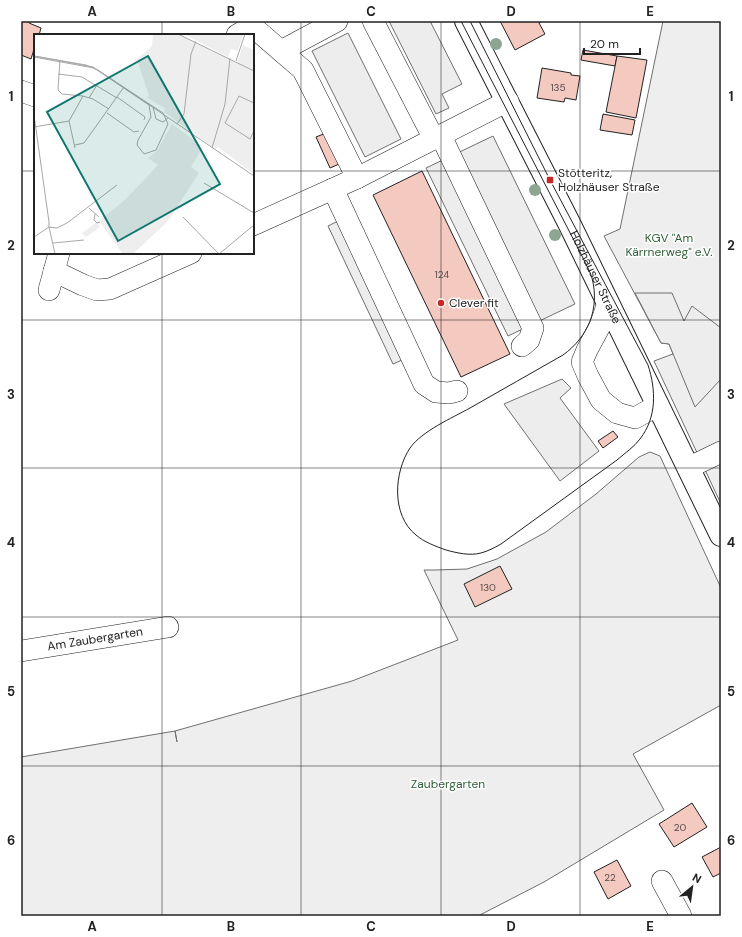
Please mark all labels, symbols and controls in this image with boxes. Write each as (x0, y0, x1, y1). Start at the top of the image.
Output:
text: A (87, 3, 97, 20)
text: B (227, 3, 235, 20)
text: C (366, 3, 376, 20)
text: D (506, 3, 516, 20)
text: E (646, 3, 654, 20)
scale bar (584, 30, 640, 56)
inset map (34, 34, 254, 254)
text: 20 m (590, 36, 619, 52)
house number: 135 (550, 81, 566, 94)
text: 1 (9, 88, 13, 105)
text: 1 (729, 88, 733, 105)
place label: Stötteritz, Holzhäuser Straße (558, 165, 660, 195)
marker: Stötteritz, Holzhäuser Straße (545, 175, 555, 185)
street label: Holzhäuser Straße (566, 228, 625, 326)
park label: KGV "Am Kärrnerweg" e.V. (625, 230, 713, 260)
text: 2 (7, 237, 15, 254)
text: 2 (727, 237, 735, 254)
house number: 124 (435, 268, 449, 281)
place label: Clever fit (449, 295, 499, 311)
marker: Clever fit (436, 298, 446, 308)
text: 3 (7, 386, 15, 403)
text: 3 (727, 386, 735, 403)
text: 4 (7, 534, 15, 551)
text: 4 (727, 534, 735, 551)
house number: 130 (480, 581, 496, 594)
street label: Am Zaubergarten (46, 623, 144, 655)
text: 5 (7, 683, 15, 700)
text: 5 (727, 683, 735, 700)
park label: Zaubergarten (411, 776, 485, 792)
house number: 20 (674, 821, 686, 834)
text: 6 (7, 832, 15, 849)
text: 6 (727, 832, 735, 849)
north arrow (672, 867, 712, 907)
text: N (690, 870, 704, 886)
house number: 22 (604, 871, 616, 884)
text: A (87, 918, 97, 935)
text: B (227, 918, 235, 935)
text: C (366, 918, 376, 935)
text: D (506, 918, 516, 935)
text: E (646, 918, 654, 935)

